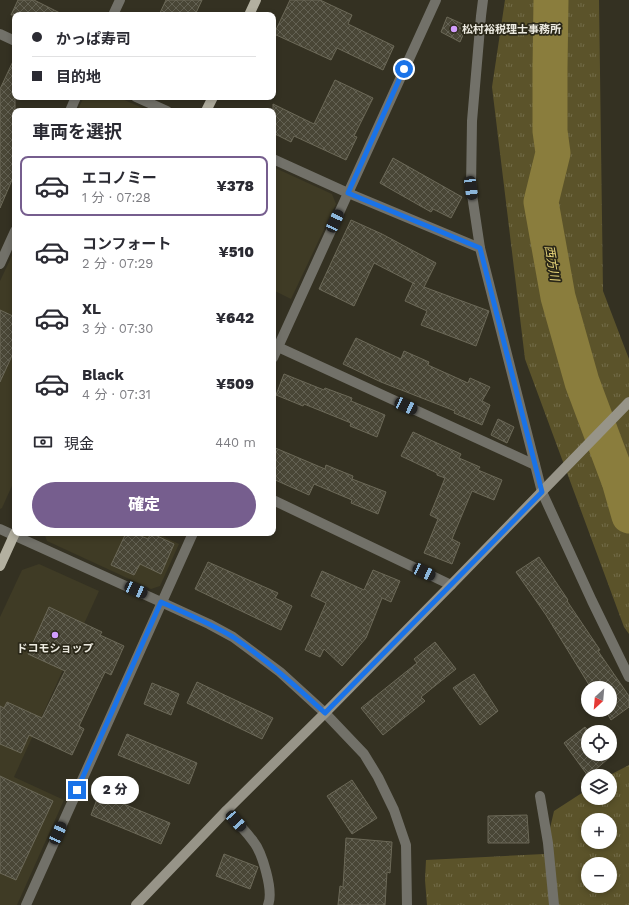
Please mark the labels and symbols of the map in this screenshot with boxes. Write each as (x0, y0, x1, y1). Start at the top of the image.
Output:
place label: 松村裕税理士事務所 (462, 23, 561, 36)
marker: 松村裕税理士事務所 (449, 24, 459, 34)
route start (395, 60, 413, 78)
car (463, 175, 479, 201)
car (324, 208, 346, 234)
water label: 西方川 (542, 244, 562, 284)
car (393, 395, 419, 417)
car (411, 561, 437, 583)
car (123, 580, 149, 600)
marker: ドコモショップ (50, 630, 60, 640)
place label: ドコモショップ (17, 642, 94, 655)
north arrow (581, 681, 617, 717)
callout: 2 分 (91, 776, 139, 804)
route end (68, 781, 86, 799)
car (224, 808, 248, 834)
car (48, 820, 68, 846)

